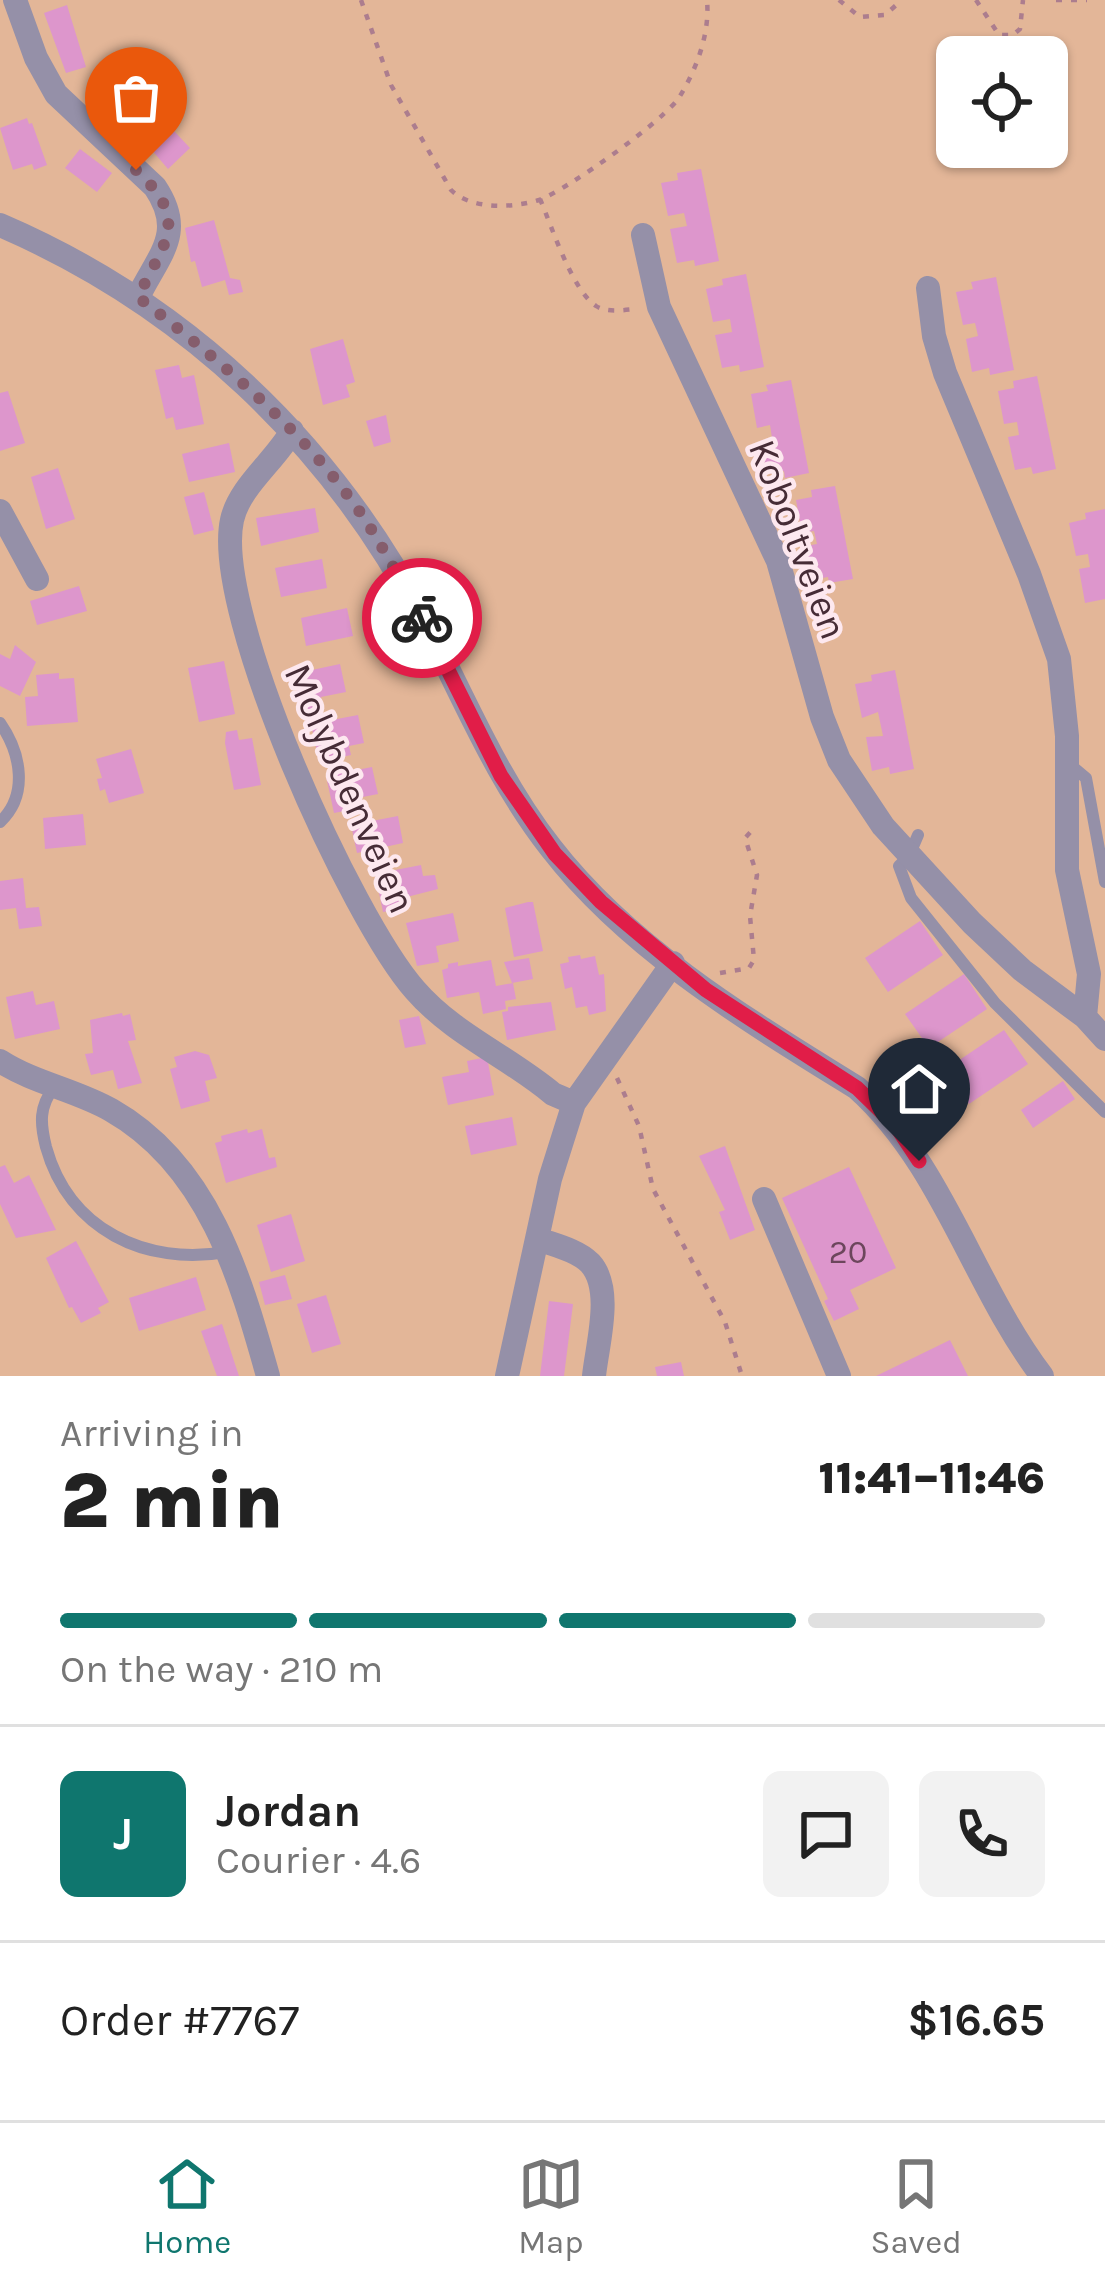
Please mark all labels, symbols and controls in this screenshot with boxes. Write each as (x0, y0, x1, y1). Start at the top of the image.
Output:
map controls (936, 36, 1068, 168)
button: locate (936, 36, 1068, 168)
pin (85, 47, 187, 170)
icon: bag (103, 65, 169, 131)
street label: Koboltveien (739, 433, 857, 646)
courier (362, 558, 482, 678)
icon: bike (389, 585, 455, 651)
street label: Molybdenveien (275, 657, 426, 920)
pin (868, 1038, 970, 1161)
icon: home (886, 1056, 952, 1122)
house number: 20 (829, 1233, 867, 1271)
text: Arriving in (60, 1410, 243, 1456)
text: 11:41–11:46 (819, 1452, 1045, 1504)
text: 2 min (60, 1455, 284, 1547)
text: On the way · 210 m (60, 1646, 383, 1692)
button: chat (763, 1771, 889, 1897)
button: phone (919, 1771, 1045, 1897)
text: Jordan (216, 1785, 361, 1837)
text: J (113, 1808, 133, 1860)
text: Courier · 4.6 (216, 1837, 421, 1883)
text: Order #7767 (60, 1994, 299, 2046)
text: $16.65 (907, 1994, 1045, 2046)
tab: Home (143, 2151, 231, 2261)
tab: Map (518, 2151, 584, 2261)
tab: Saved (870, 2151, 962, 2261)

